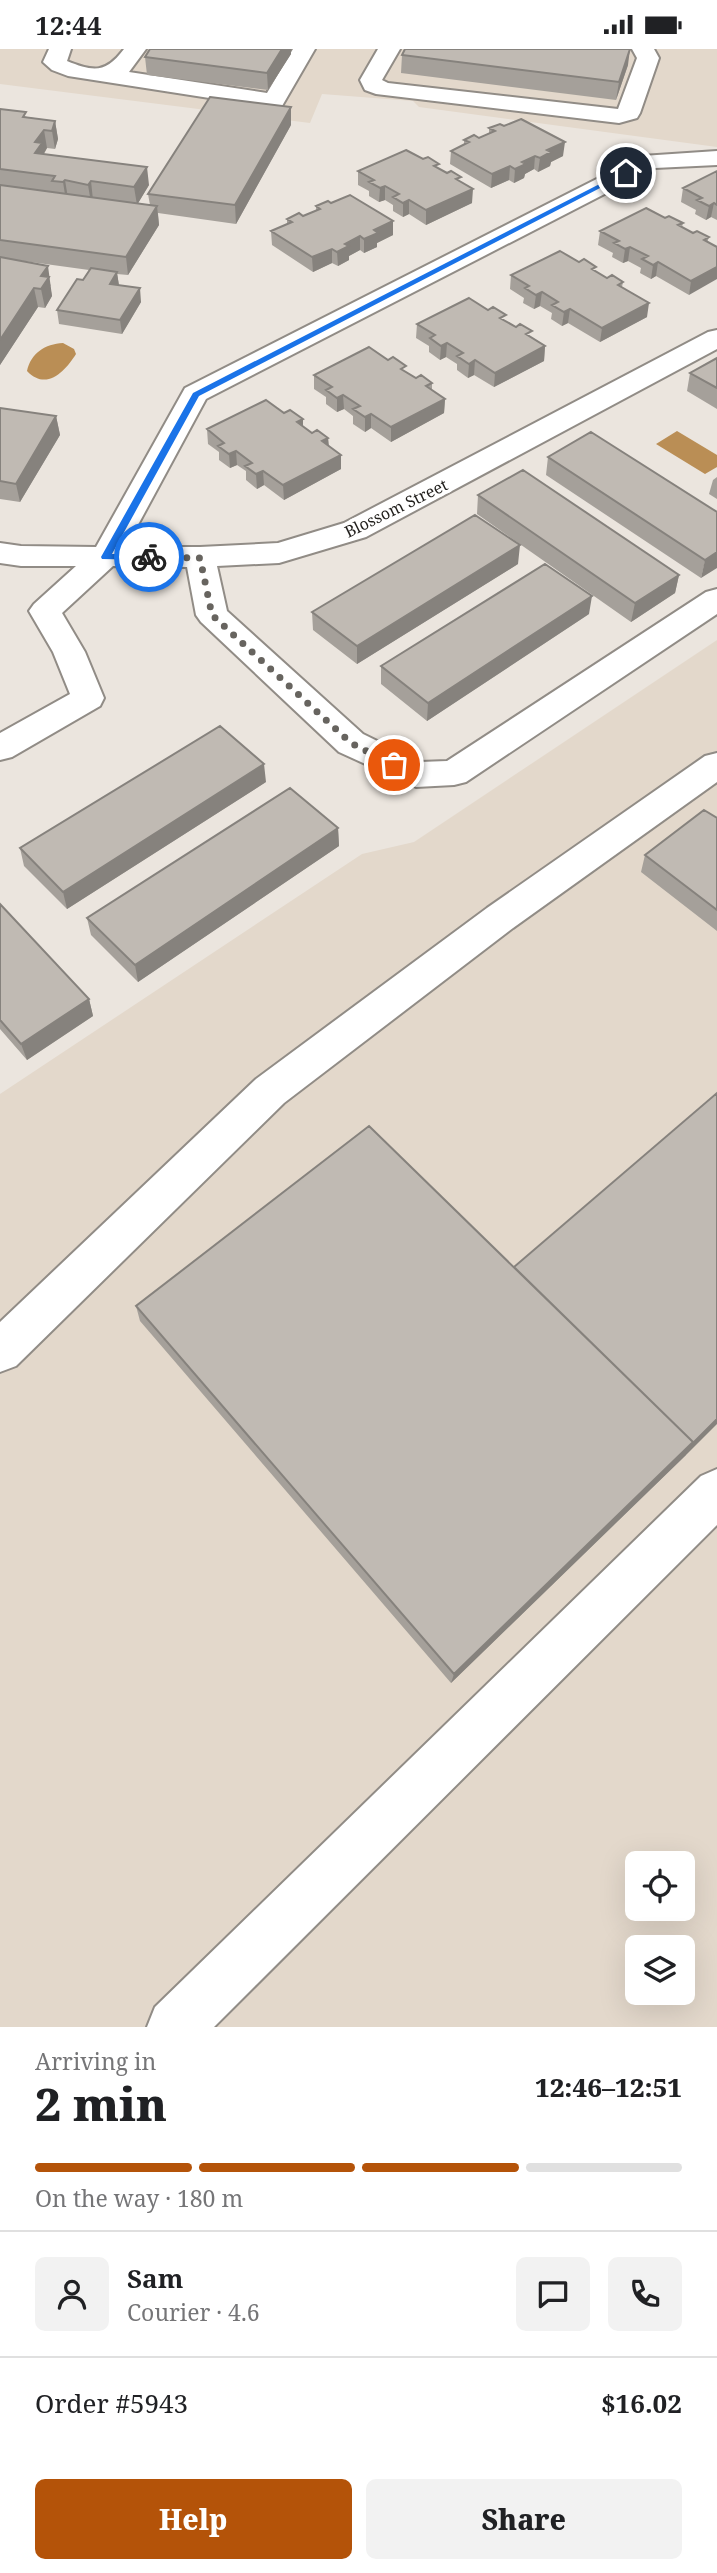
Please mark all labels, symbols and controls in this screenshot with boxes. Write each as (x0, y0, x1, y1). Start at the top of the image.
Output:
text: 12:44 (35, 7, 102, 43)
pin (596, 143, 656, 203)
icon: home (607, 154, 645, 192)
street label: Blossom Street (341, 473, 452, 542)
courier (114, 522, 184, 592)
icon: bike (130, 538, 168, 576)
pin (364, 735, 424, 795)
icon: bag (375, 746, 413, 784)
map controls (625, 1851, 695, 2005)
button: locate (625, 1851, 695, 1921)
button: layers (625, 1935, 695, 2005)
text: Arriving in (35, 2045, 156, 2077)
text: 12:46–12:51 (535, 2069, 682, 2105)
text: 2 min (35, 2072, 167, 2134)
text: On the way · 180 m (35, 2182, 243, 2214)
button: person (35, 2257, 109, 2331)
button: chat (516, 2257, 590, 2331)
button: phone (608, 2257, 682, 2331)
text: Sam (127, 2260, 183, 2296)
text: Courier · 4.6 (127, 2296, 260, 2328)
text: Order #5943 (35, 2385, 188, 2421)
text: $16.02 (601, 2385, 682, 2421)
button: Help (35, 2479, 352, 2559)
button: Share (366, 2479, 682, 2559)

